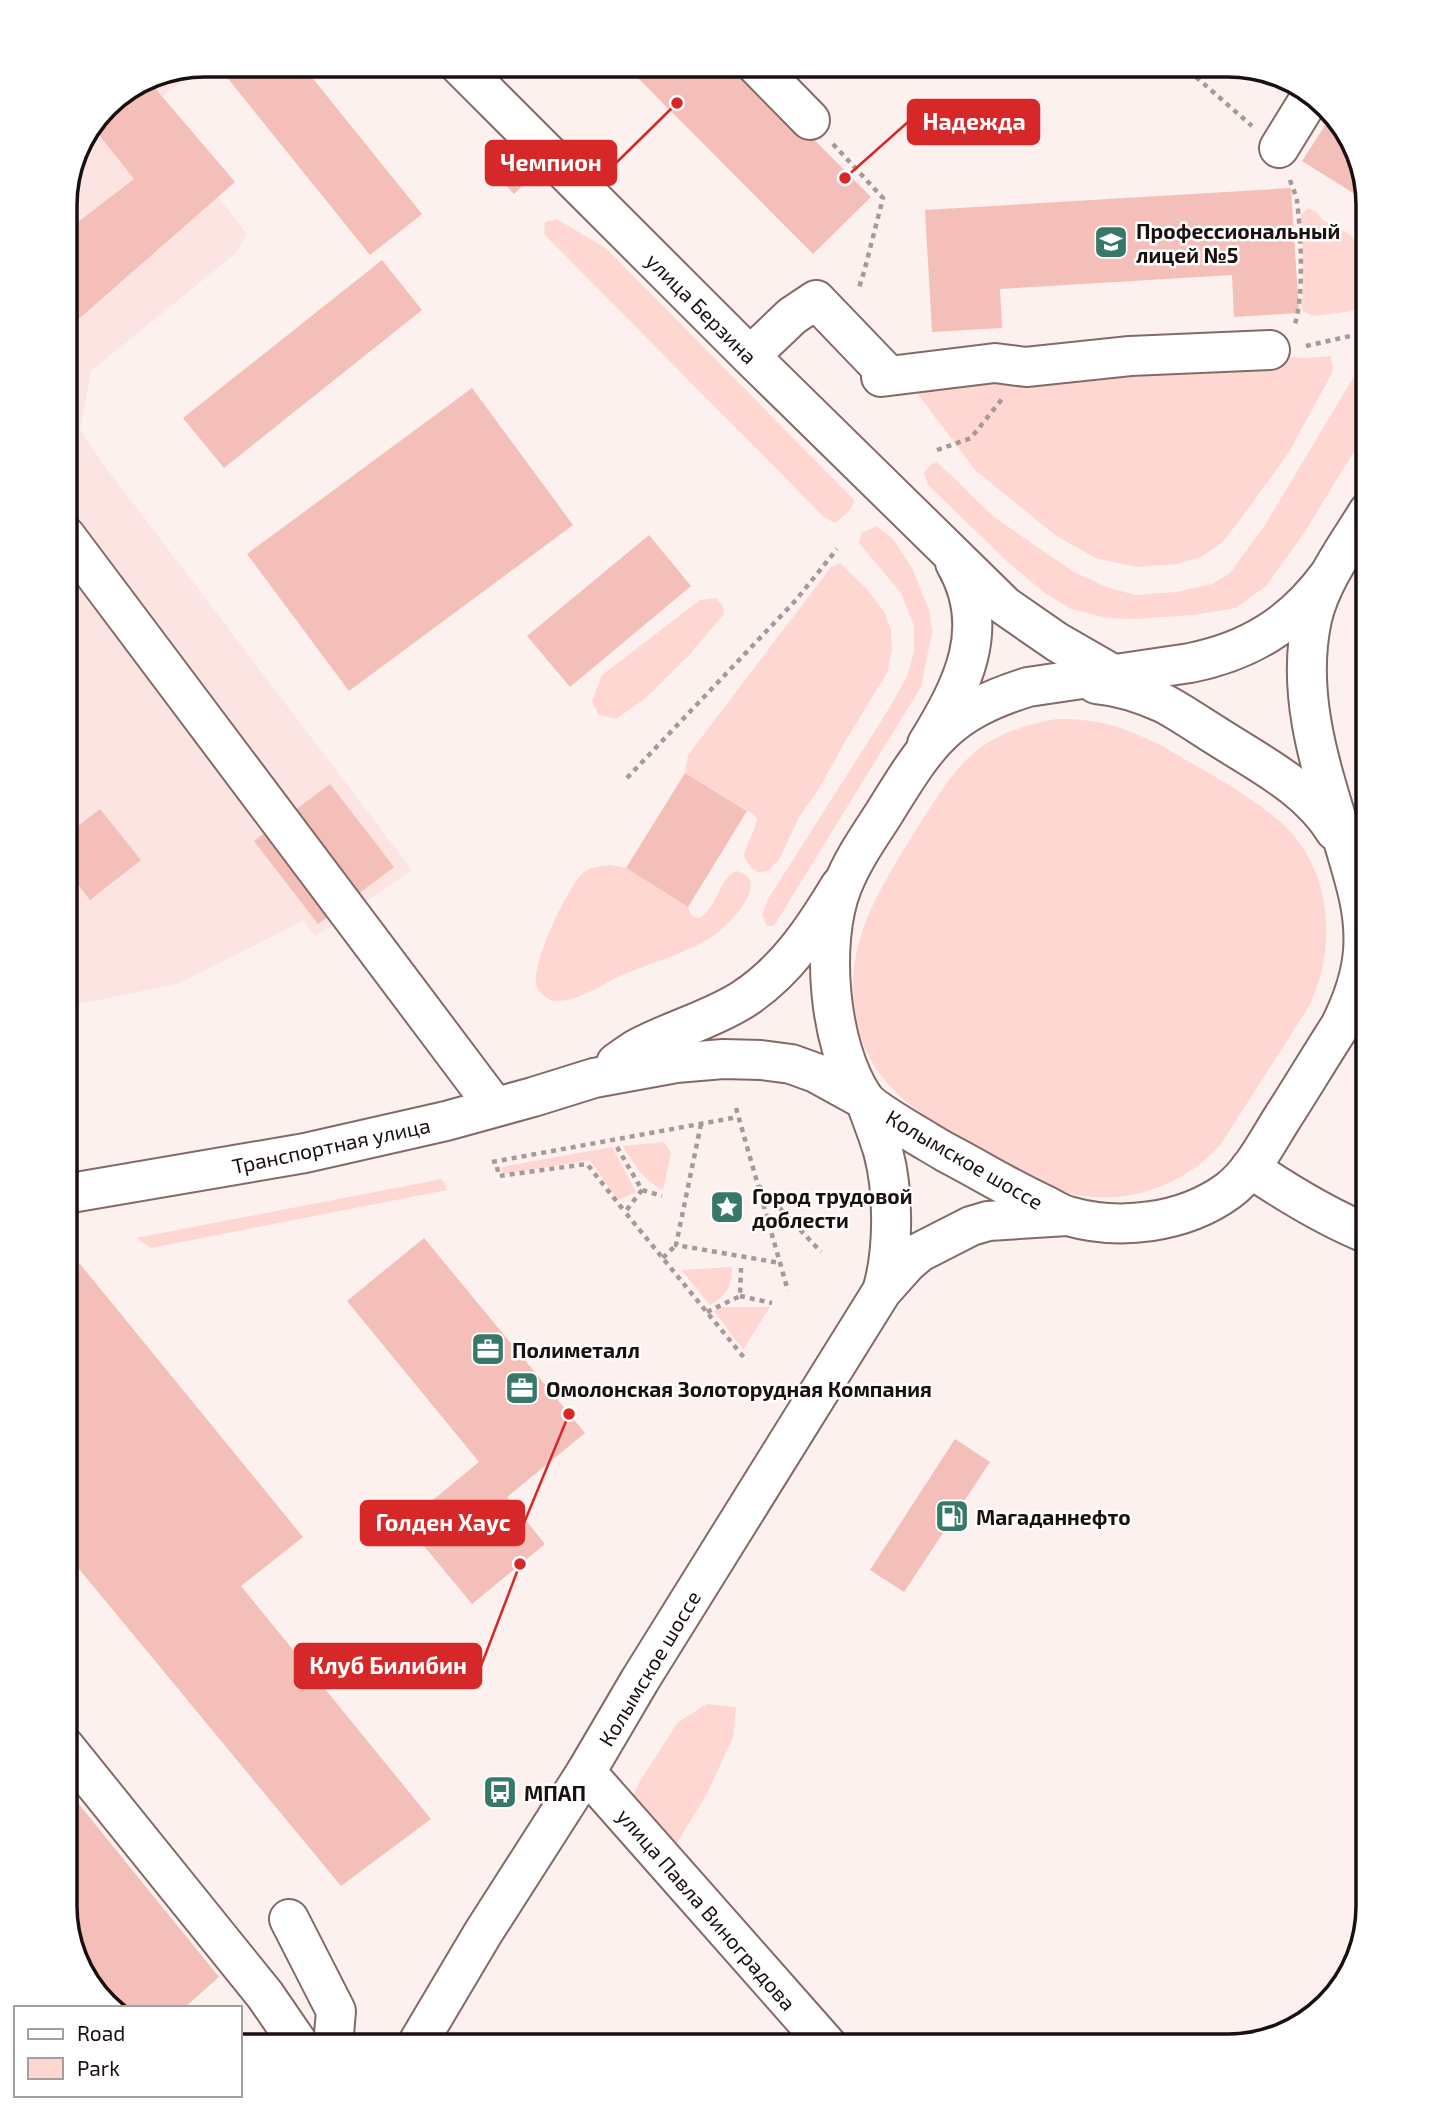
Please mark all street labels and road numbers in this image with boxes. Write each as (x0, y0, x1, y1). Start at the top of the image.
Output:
street label: улица Берзина (641, 248, 762, 369)
street label: Колымское шоссе (882, 1104, 1048, 1214)
street label: Транспортная улица (230, 1112, 433, 1179)
street label: Колымское шоссе (593, 1586, 705, 1750)
street label: улица Павла Виноградова (612, 1803, 801, 2016)

